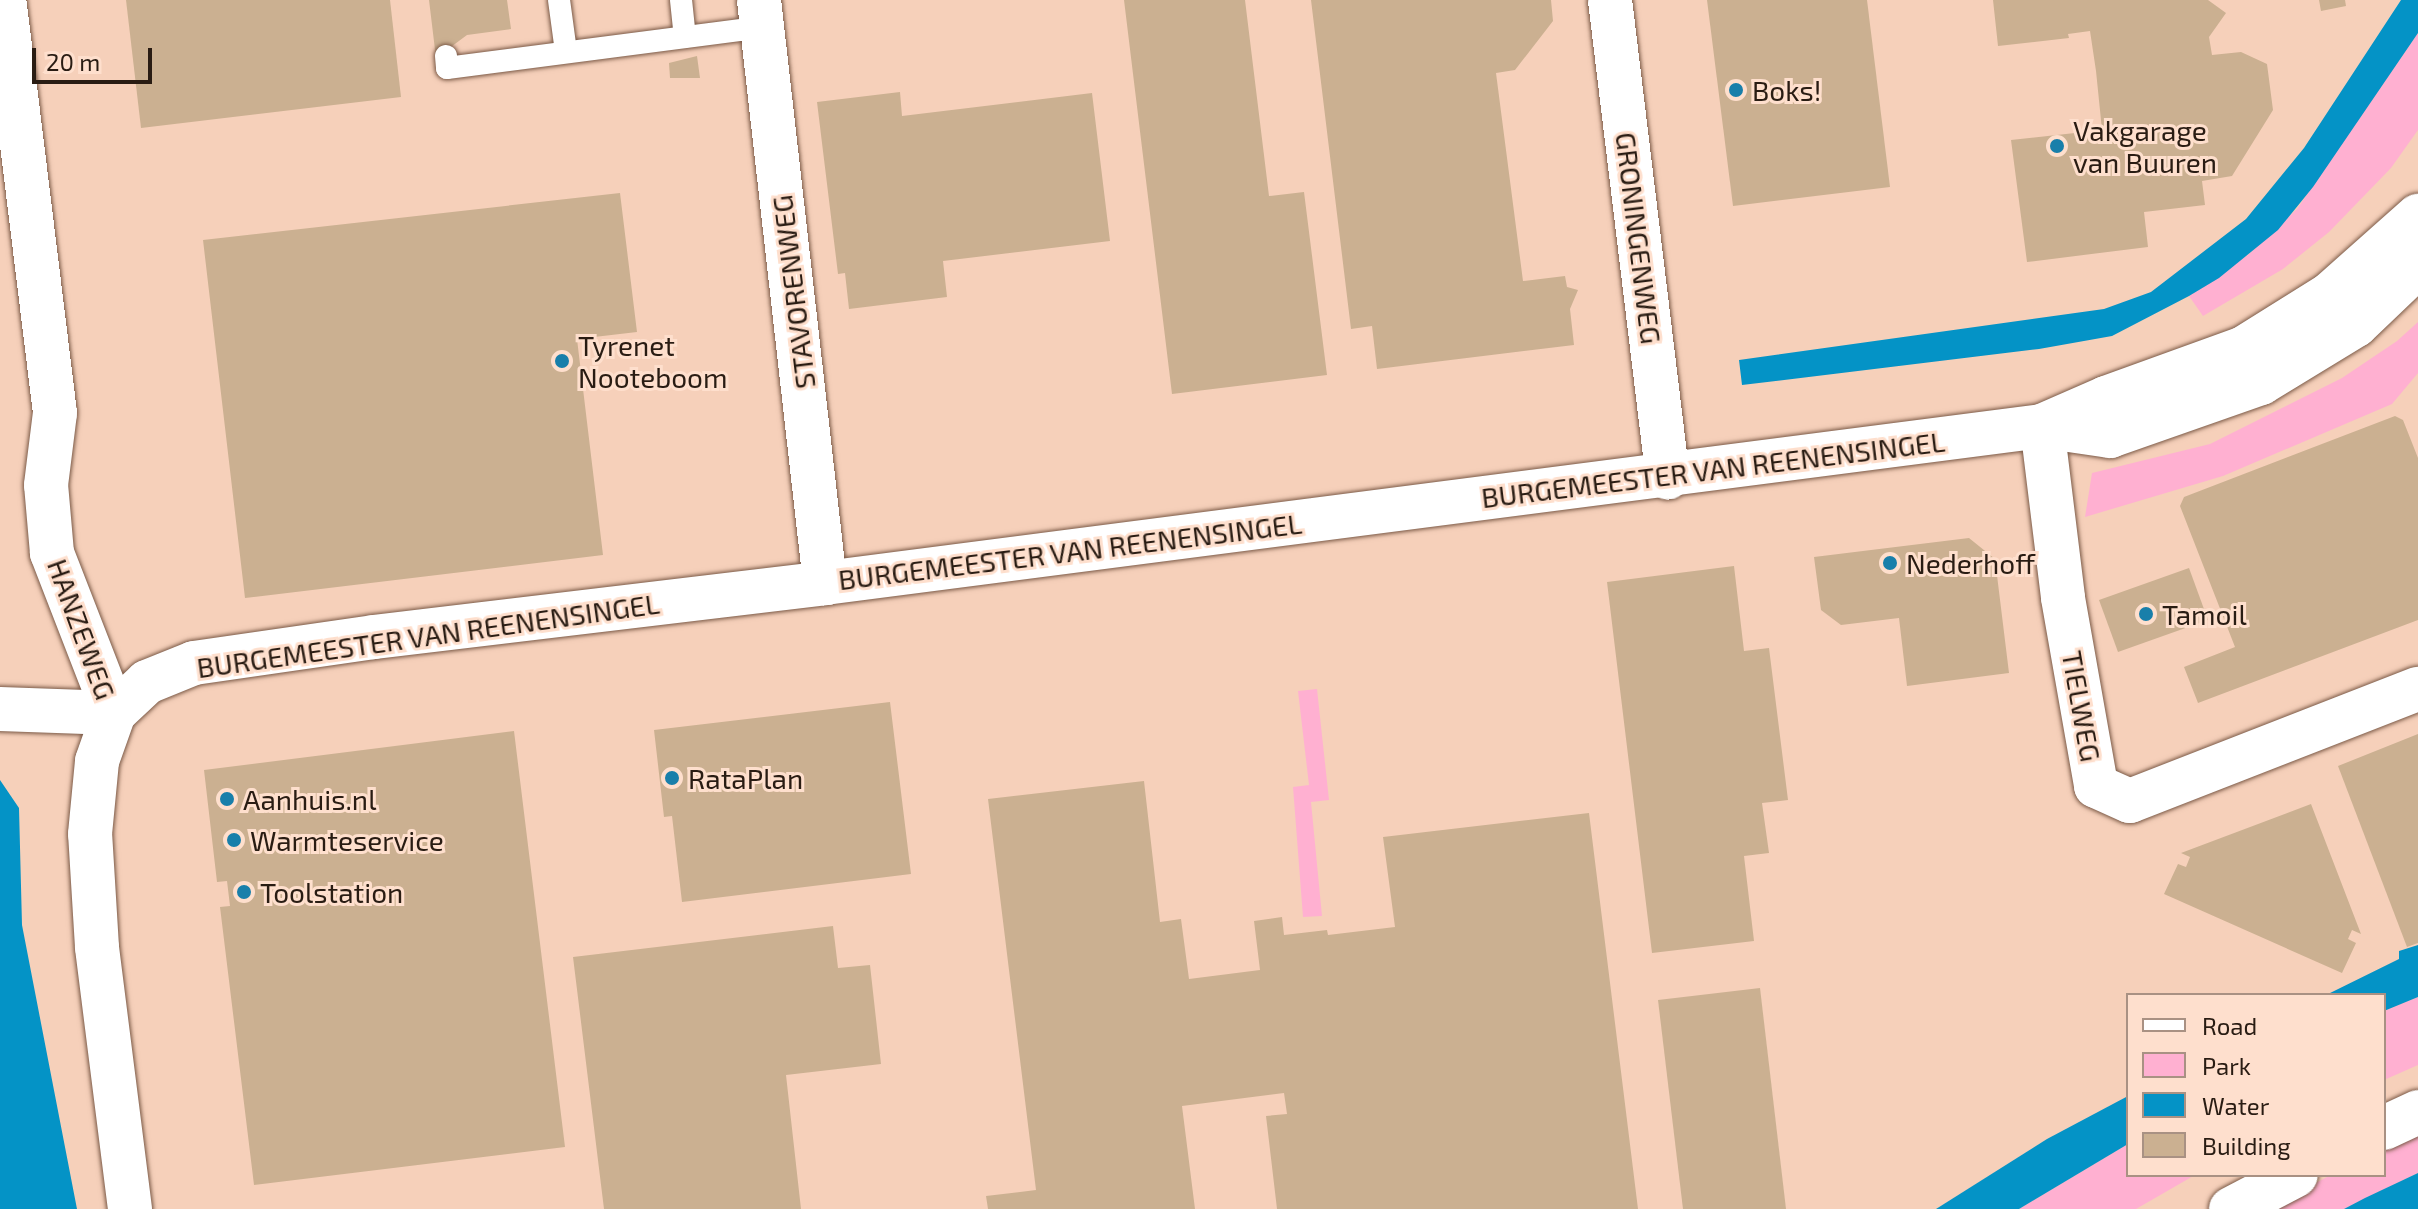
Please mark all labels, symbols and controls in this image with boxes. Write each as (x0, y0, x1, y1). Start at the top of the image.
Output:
scale bar (36, 32, 156, 82)
text: 20 m (46, 47, 100, 76)
place label: Boks! (1752, 73, 1821, 107)
marker: Boks! (1727, 81, 1745, 99)
place label: Vakgarage van Buuren (2073, 113, 2217, 179)
street label: GRONINGENWEG (1609, 130, 1669, 346)
marker: Vakgarage van Buuren (2048, 137, 2066, 155)
street label: STAVORENWEG (764, 193, 822, 391)
place label: Tyrenet Nooteboom (578, 328, 728, 394)
marker: Tyrenet Nooteboom (553, 352, 571, 370)
street label: BURGEMEESTER VAN REENENSINGEL (1479, 424, 1947, 514)
street label: BURGEMEESTER VAN REENENSINGEL (836, 506, 1304, 596)
place label: Nederhoff (1906, 546, 2035, 580)
street label: HANZEWEG (41, 554, 123, 704)
marker: Nederhoff (1881, 554, 1899, 572)
street label: BURGEMEESTER VAN REENENSINGEL (194, 586, 662, 684)
place label: Tamoil (2162, 597, 2247, 631)
marker: Tamoil (2137, 605, 2155, 623)
street label: TIELWEG (2056, 648, 2108, 764)
place label: RataPlan (688, 761, 803, 795)
marker: RataPlan (663, 769, 681, 787)
place label: Aanhuis.nl (243, 782, 376, 816)
marker: Aanhuis.nl (218, 790, 236, 808)
place label: Warmteservice (250, 823, 444, 857)
marker: Warmteservice (225, 831, 243, 849)
place label: Toolstation (260, 875, 403, 909)
marker: Toolstation (235, 883, 253, 901)
legend (2126, 993, 2386, 1177)
text: Road (2202, 1011, 2257, 1040)
text: Park (2202, 1051, 2251, 1080)
text: Water (2202, 1091, 2269, 1120)
text: Building (2202, 1131, 2291, 1160)

